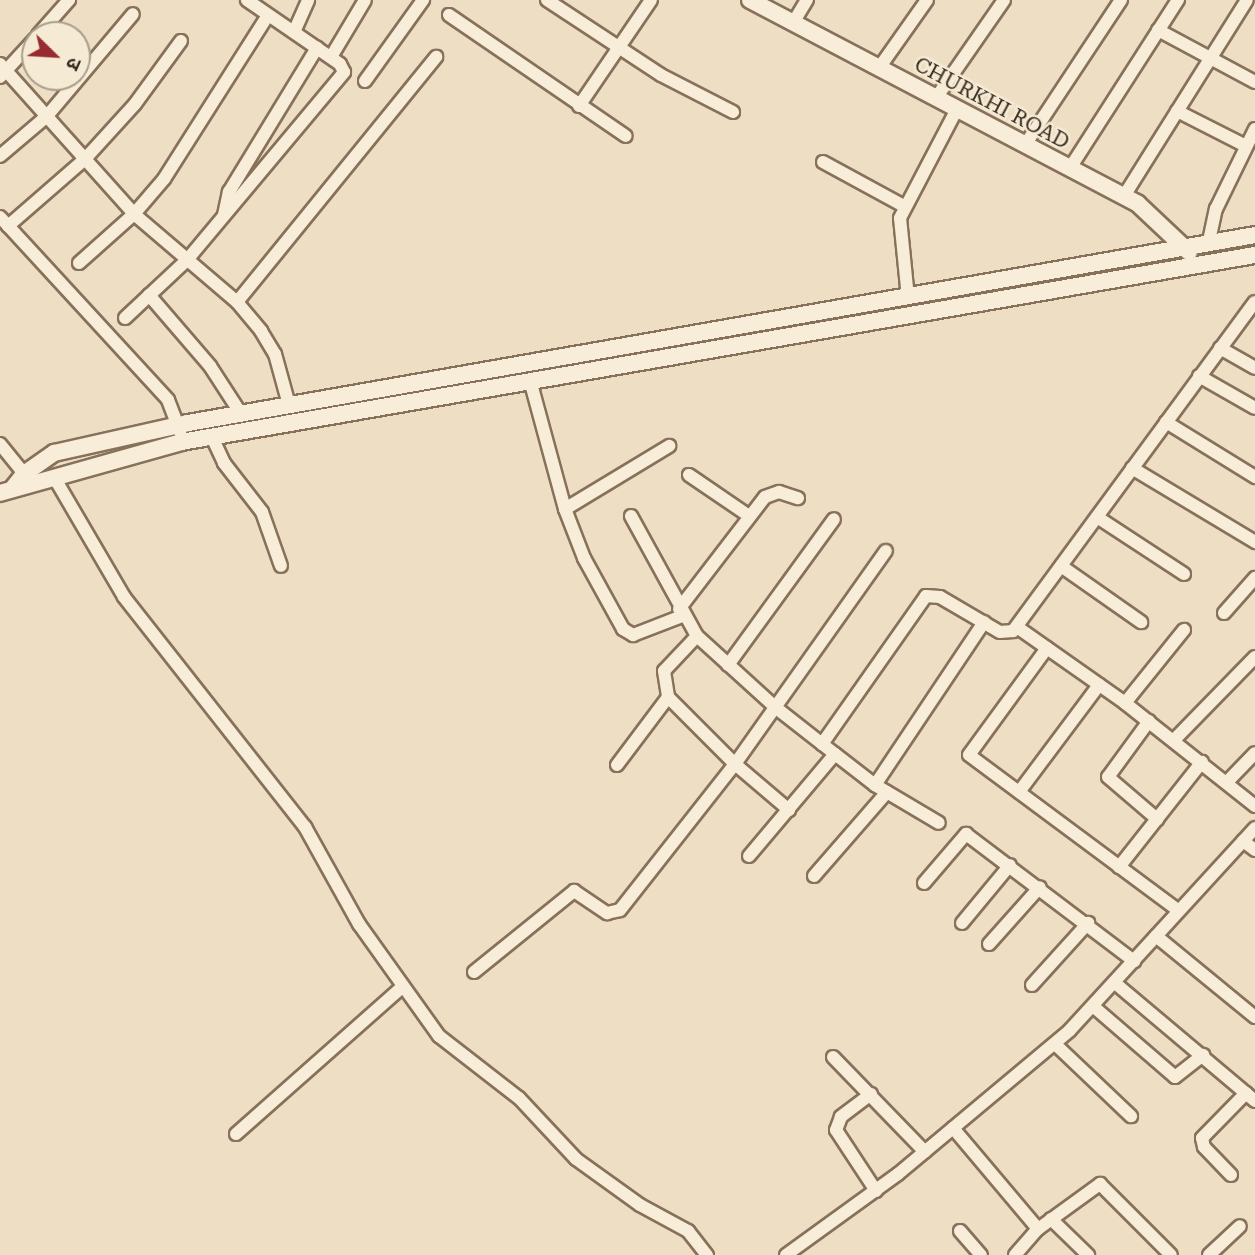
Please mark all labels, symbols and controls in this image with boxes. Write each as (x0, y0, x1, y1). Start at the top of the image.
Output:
north arrow (21, 21, 91, 91)
street label: CHURKHI ROAD (910, 52, 1074, 154)
text: उ (61, 54, 87, 74)

